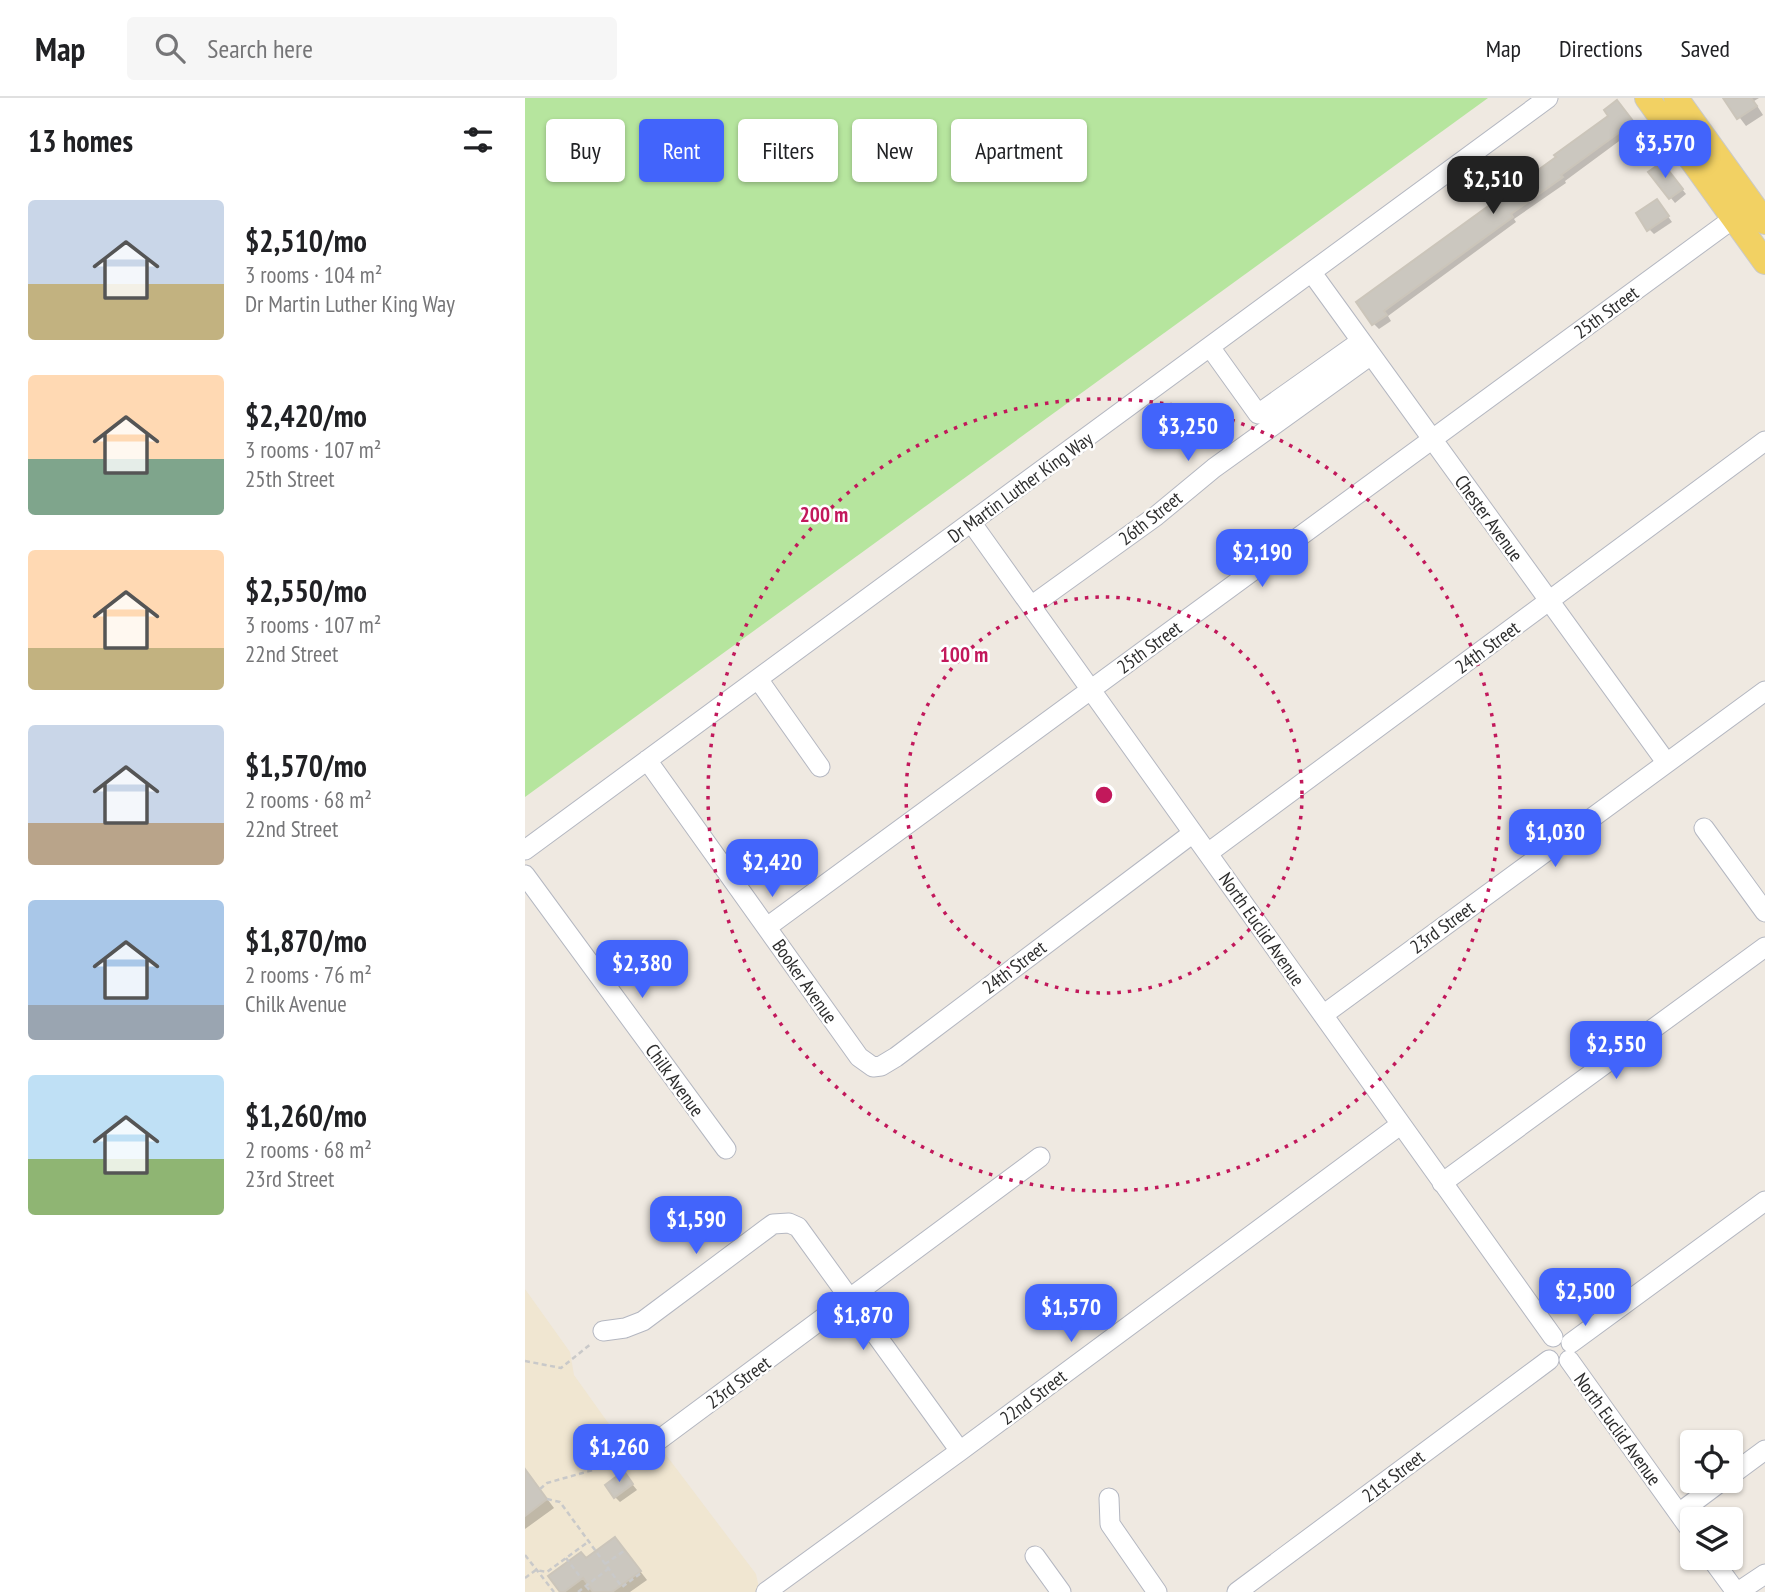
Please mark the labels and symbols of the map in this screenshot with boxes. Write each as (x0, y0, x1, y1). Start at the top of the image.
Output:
pin: $3,570 (1608, 120, 1722, 180)
pin: $2,510 (1436, 156, 1550, 216)
street label: 25th Street (1569, 280, 1644, 343)
pin: $3,250 (1131, 404, 1245, 463)
street label: Dr Martin Luther King Way (943, 426, 1098, 548)
street label: Chester Avenue (1450, 470, 1528, 566)
street label: 26th Street (1113, 485, 1187, 550)
text: 200 m (800, 501, 848, 528)
pin: $2,190 (1205, 530, 1319, 589)
street label: 25th Street (1112, 615, 1187, 678)
street label: 24th Street (1450, 615, 1525, 678)
text: 100 m (940, 641, 988, 668)
centre of rings (1092, 783, 1116, 807)
pin: $1,030 (1498, 810, 1612, 869)
pin: $2,420 (715, 840, 829, 899)
street label: North Euclid Avenue (1214, 868, 1310, 991)
street label: 23rd Street (1405, 895, 1480, 958)
street label: Booker Avenue (767, 934, 843, 1028)
street label: 24th Street (977, 935, 1051, 999)
pin: $2,380 (585, 940, 699, 1000)
pin: $2,550 (1559, 1021, 1673, 1081)
street label: Chilk Avenue (641, 1039, 710, 1121)
pin: $1,590 (639, 1196, 753, 1256)
pin: $2,500 (1528, 1268, 1642, 1328)
pin: $1,570 (1014, 1284, 1128, 1344)
pin: $1,870 (806, 1292, 920, 1352)
street label: 23rd Street (701, 1350, 776, 1413)
street label: 22nd Street (995, 1364, 1072, 1430)
street label: North Euclid Avenue (1569, 1368, 1667, 1490)
pin: $1,260 (562, 1424, 676, 1484)
street label: 21st Street (1357, 1444, 1430, 1507)

